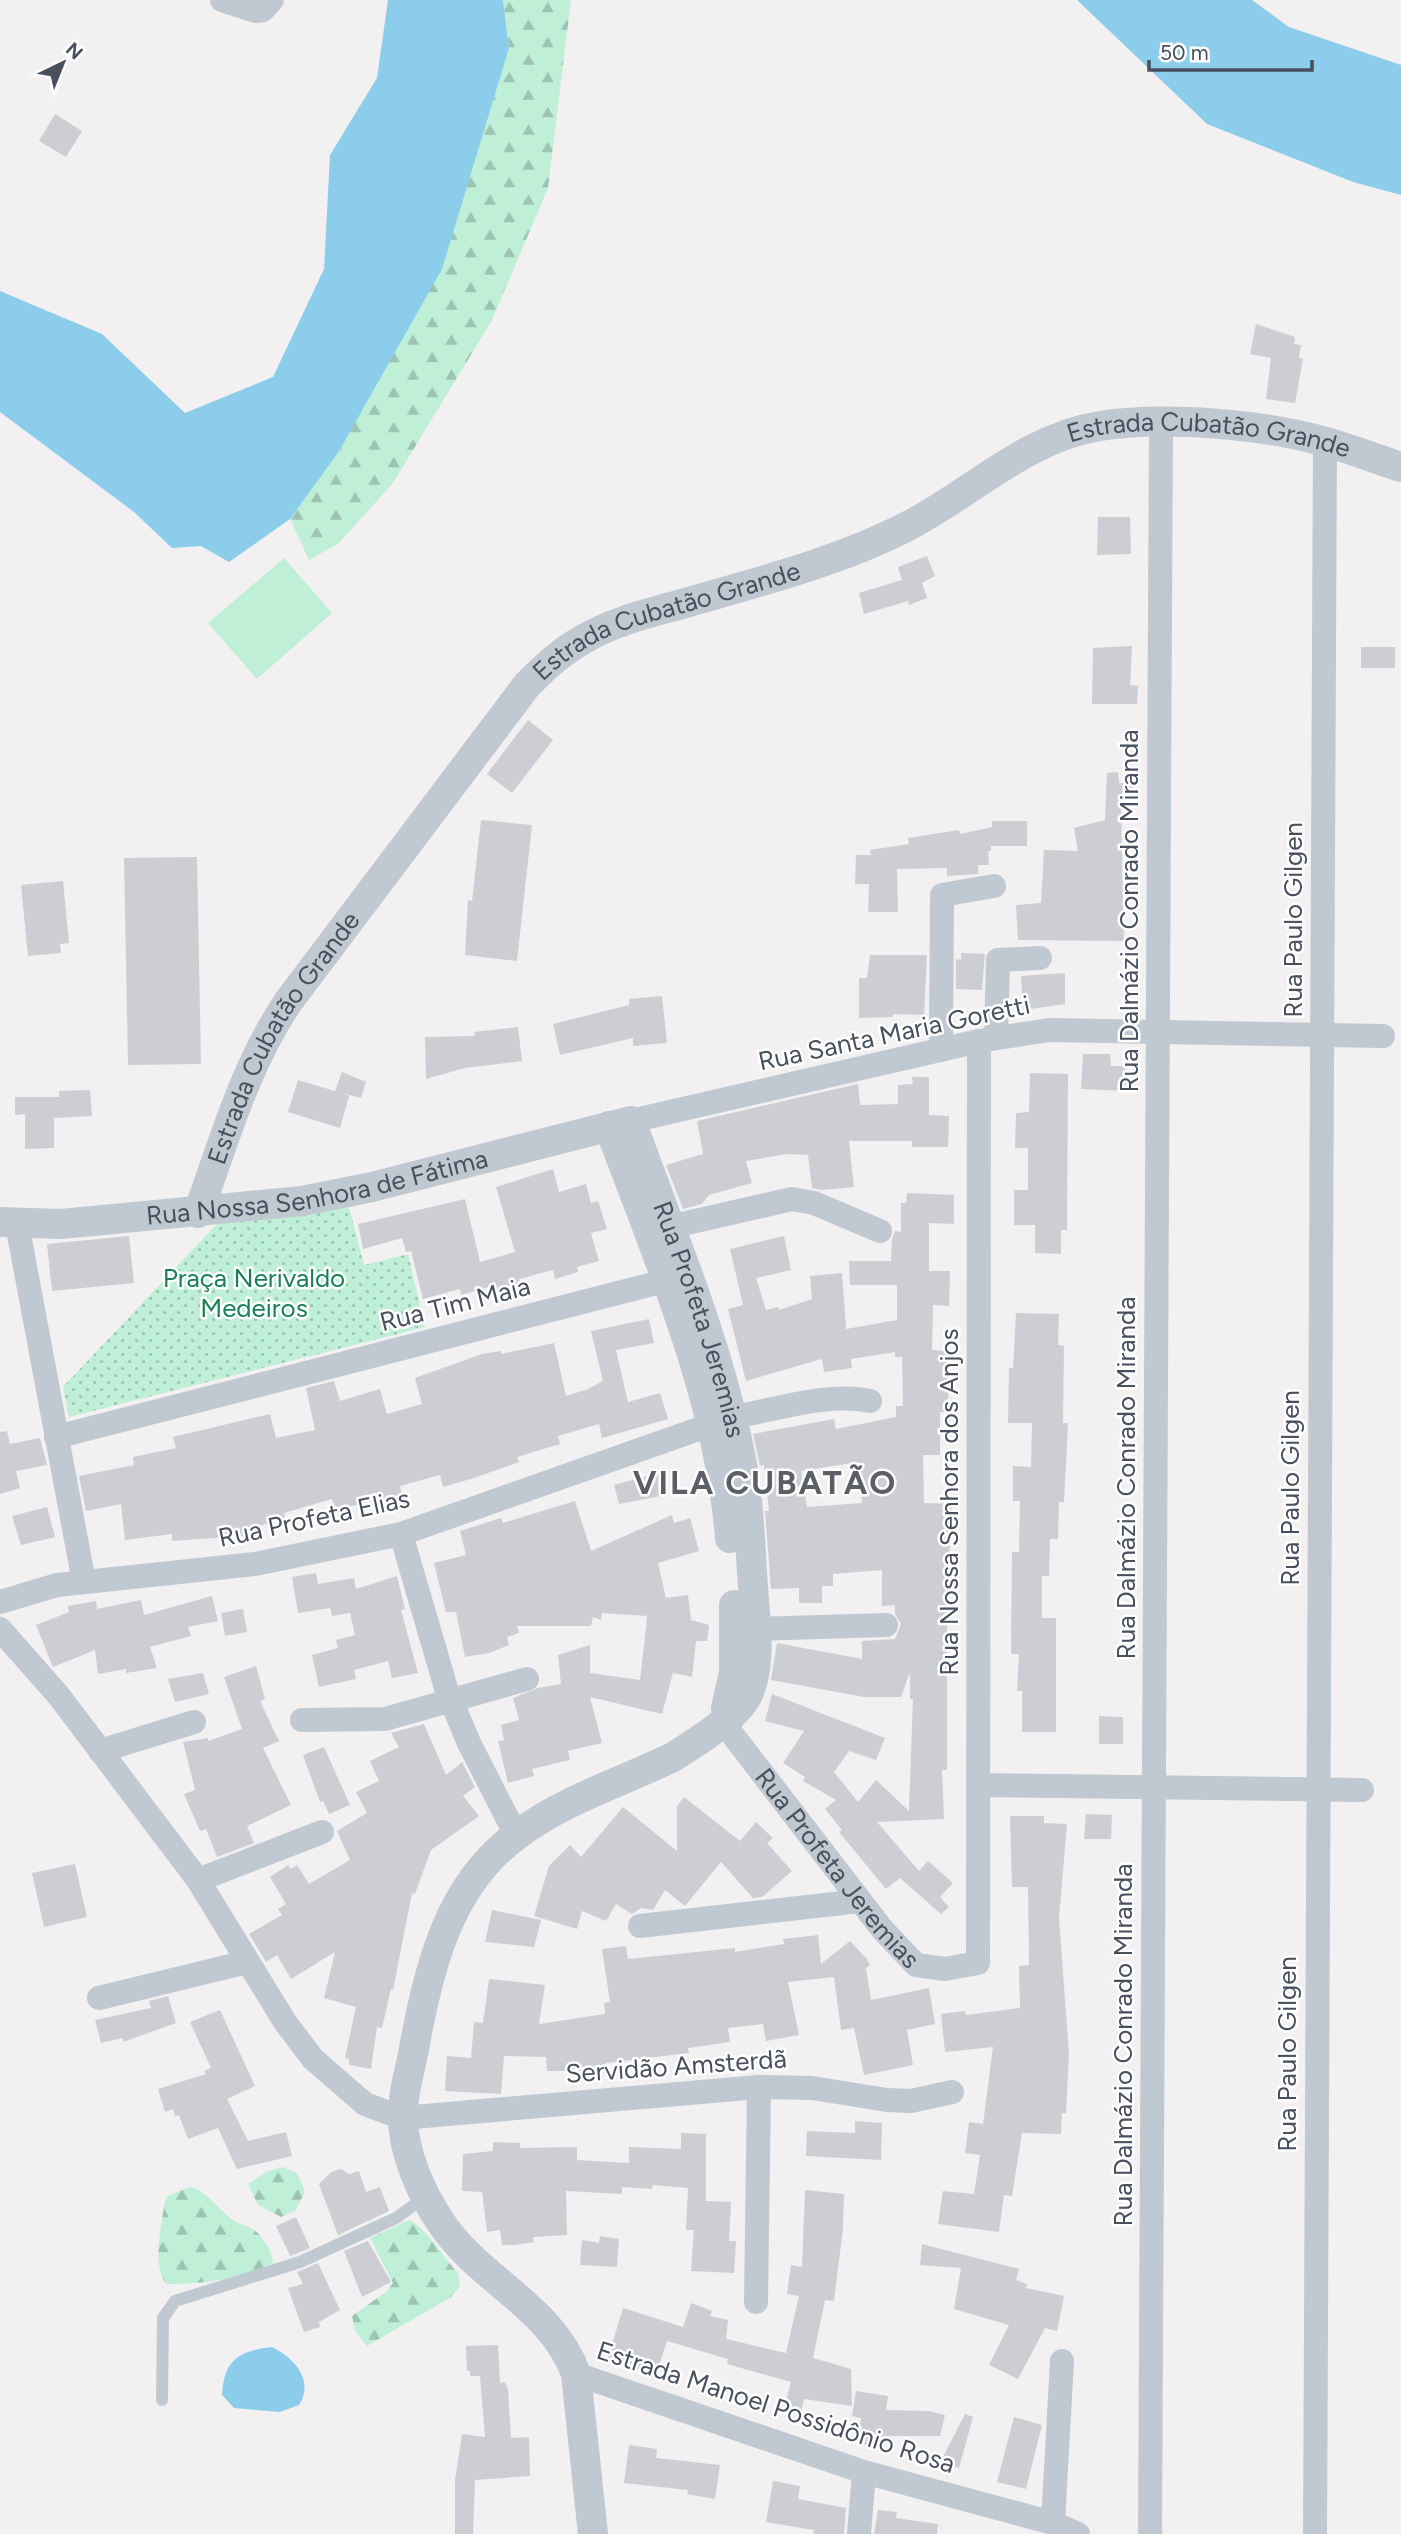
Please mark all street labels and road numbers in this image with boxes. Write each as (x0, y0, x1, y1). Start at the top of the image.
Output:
street label: Estrada Cubatão Grande (1063, 406, 1355, 465)
street label: Estrada Cubatão Grande (526, 554, 804, 687)
street label: Rua Dalmázio Conrado Miranda (1113, 729, 1145, 1093)
street label: Rua Paulo Gilgen (1277, 822, 1309, 1018)
street label: Estrada Cubatão Grande (200, 905, 367, 1168)
street label: Rua Santa Maria Goretti (755, 989, 1033, 1077)
street label: Rua Nossa Senhora de Fátima (145, 1142, 491, 1232)
street label: Rua Profeta Jeremias (646, 1197, 752, 1441)
street label: Rua Tim Maia (376, 1270, 534, 1338)
street label: Rua Dalmázio Conrado Miranda (1110, 1296, 1142, 1660)
street label: Rua Nossa Senhora dos Anjos (933, 1328, 965, 1676)
street label: Rua Paulo Gilgen (1274, 1390, 1306, 1586)
street label: Rua Profeta Elias (215, 1482, 413, 1554)
street label: Rua Profeta Jeremias (748, 1762, 927, 1975)
street label: Rua Dalmázio Conrado Miranda (1107, 1863, 1139, 2227)
street label: Rua Paulo Gilgen (1271, 1956, 1303, 2152)
street label: Servidão Amsterdã (564, 2042, 788, 2090)
street label: Estrada Manoel Possidônio Rosa (593, 2334, 959, 2480)

